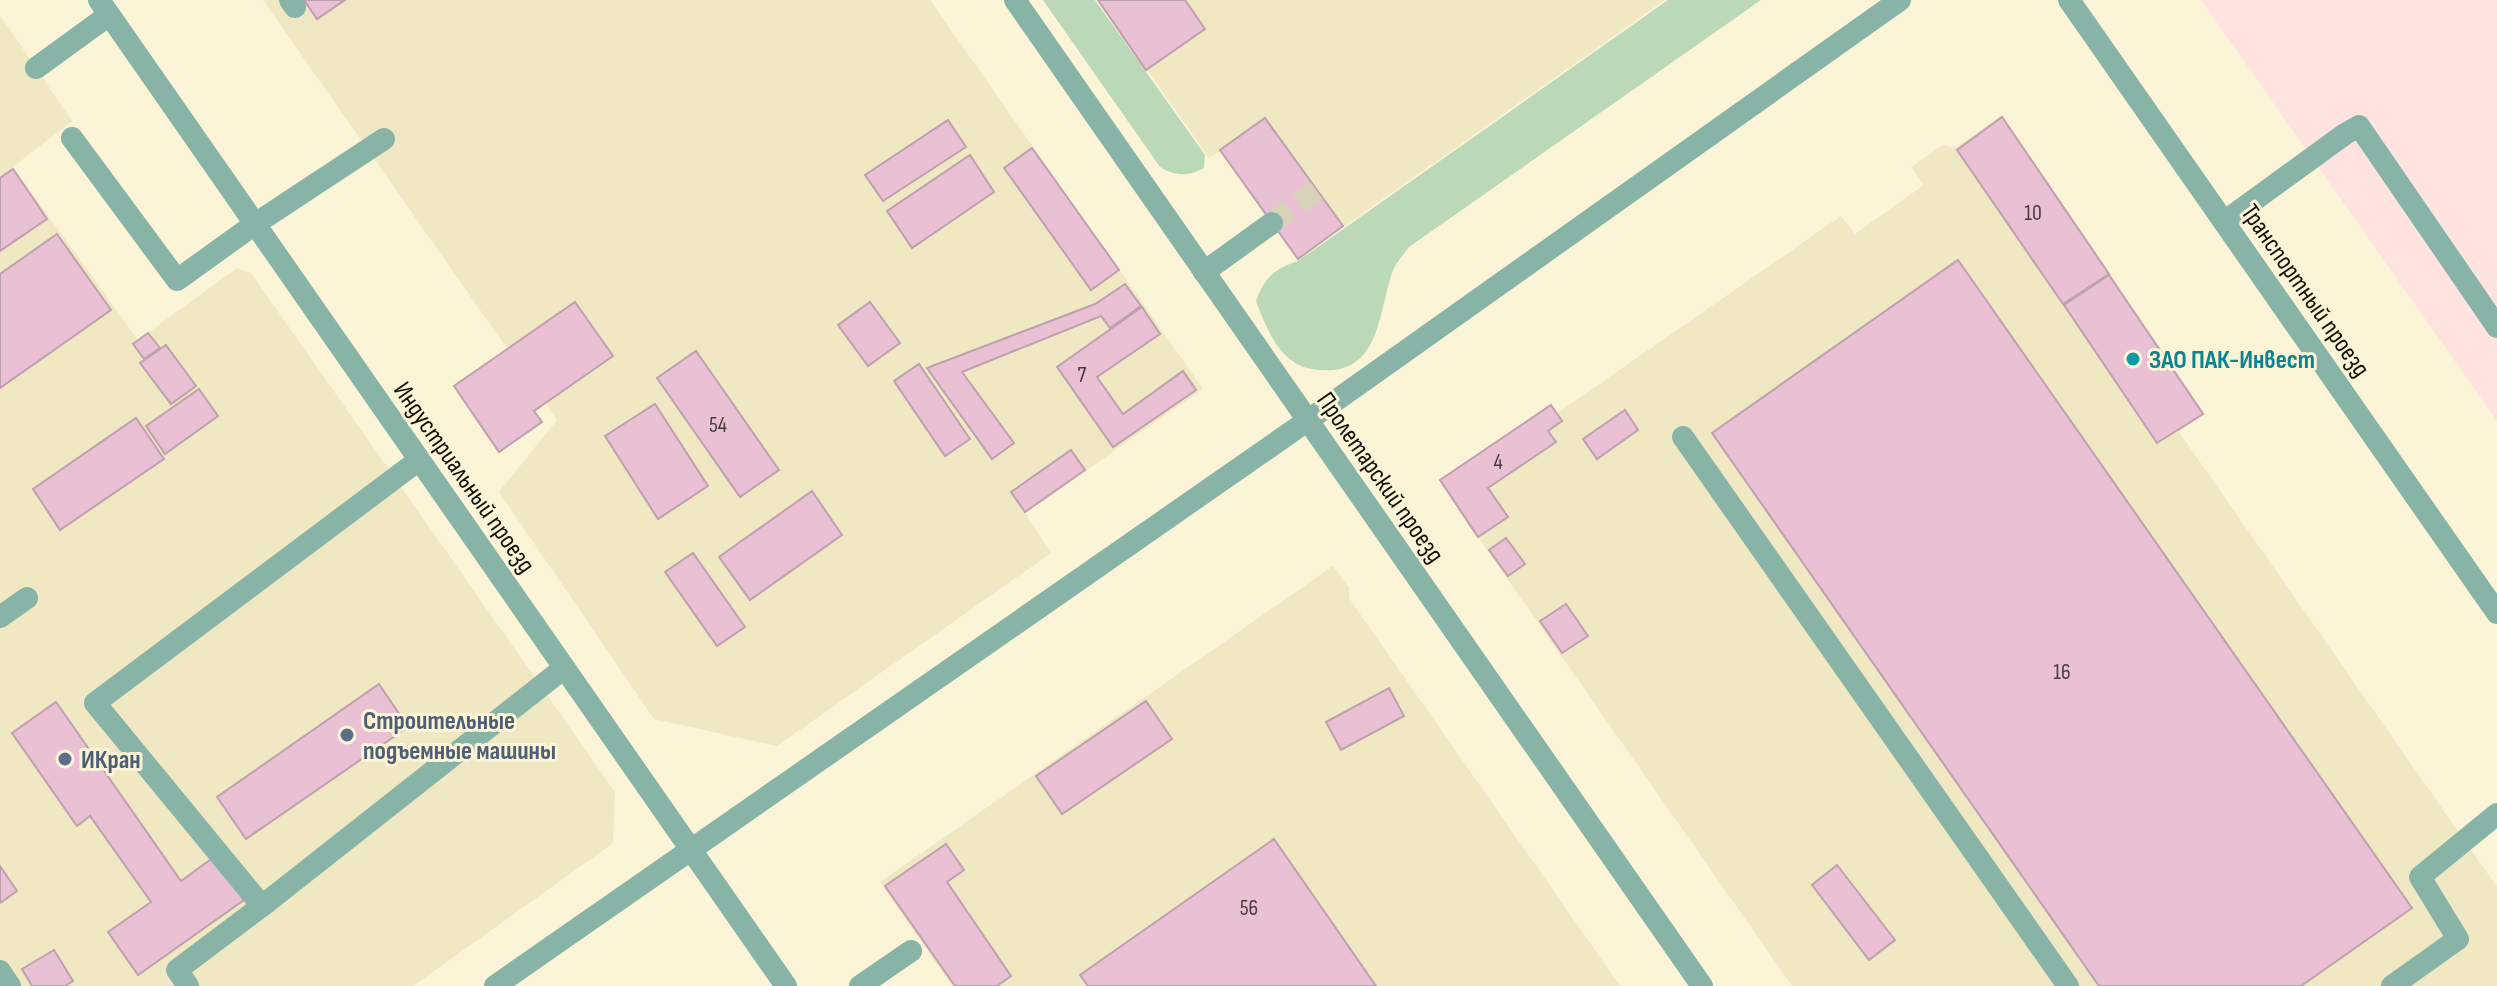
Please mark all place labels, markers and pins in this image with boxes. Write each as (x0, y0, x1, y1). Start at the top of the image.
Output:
place label: ЗАО ПАК-Инвест (2149, 345, 2315, 376)
marker: ЗАО ПАК-Инвест (2124, 350, 2142, 368)
place label: Строительные подъемные машины (363, 706, 556, 767)
marker: Строительные подъемные машины (338, 726, 356, 744)
place label: ИКран (81, 745, 141, 776)
marker: ИКран (56, 750, 74, 768)

